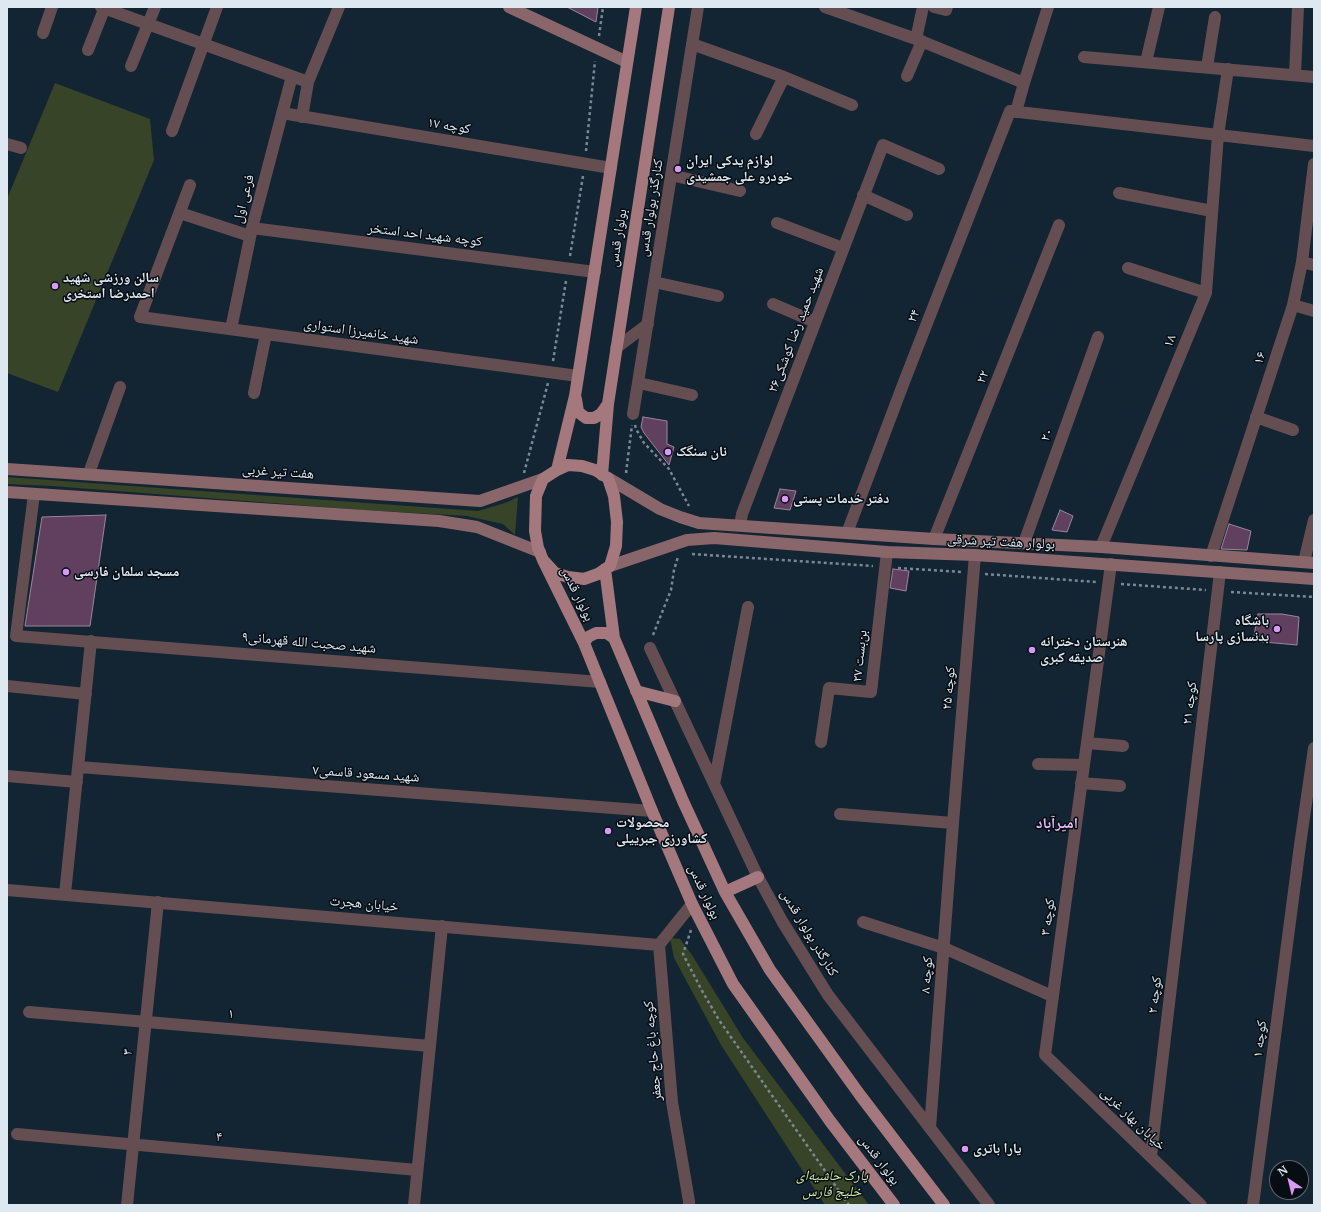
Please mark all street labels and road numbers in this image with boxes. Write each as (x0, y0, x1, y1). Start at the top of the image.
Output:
street label: کوچه ۱۷ (426, 114, 472, 138)
street label: کنارگذر بولوار قدس (635, 158, 667, 258)
street label: فرعی اول (230, 173, 258, 225)
street label: بولوار قدس (605, 208, 631, 268)
street label: کوچه شهید احد استخر (367, 220, 483, 250)
street label: شهید حمید رضا کوشکی۲۶ (764, 265, 828, 395)
street label: ۲۴ (904, 307, 924, 325)
street label: شهید خانمیرزا استواری (302, 316, 420, 348)
street label: ۱۸ (1160, 332, 1180, 350)
street label: ۱۶ (1250, 349, 1270, 367)
street label: ۲۲ (973, 368, 993, 386)
street label: ۲۰ (1037, 426, 1057, 444)
street label: هفت تیر غربی (241, 461, 315, 483)
street label: بولوار هفت تیر شرقی (946, 531, 1056, 553)
street label: بولوار قدس (557, 564, 597, 624)
street label: شهید صحبت الله قهرمانی۹ (241, 629, 377, 657)
street label: بن‌بست ۲۷ (849, 629, 871, 683)
street label: کوچه ۲۵ (939, 666, 959, 710)
street label: کوچه ۲۱ (1179, 680, 1201, 726)
street label: شهید مسعود قاسمی۷ (312, 762, 420, 786)
street label: بولوار قدس (684, 862, 724, 922)
street label: کنارگذر بولوار قدس (776, 886, 842, 980)
street label: خیابان هجرت (329, 893, 399, 915)
street label: کوچه ۳ (1037, 897, 1059, 937)
street label: کوچه ۸ (917, 956, 937, 994)
street label: کوچه ۲ (1144, 976, 1166, 1014)
street label: کوچه باغ حاج جعفر (640, 1000, 666, 1102)
street label: ۱ (227, 1005, 235, 1023)
street label: کوچه ۱ (1249, 1020, 1271, 1058)
street label: ۳ (119, 1048, 137, 1056)
street label: خیابان بهار غربی (1097, 1084, 1169, 1154)
street label: ۴ (215, 1128, 223, 1146)
street label: بولوار قدس (855, 1132, 903, 1188)

